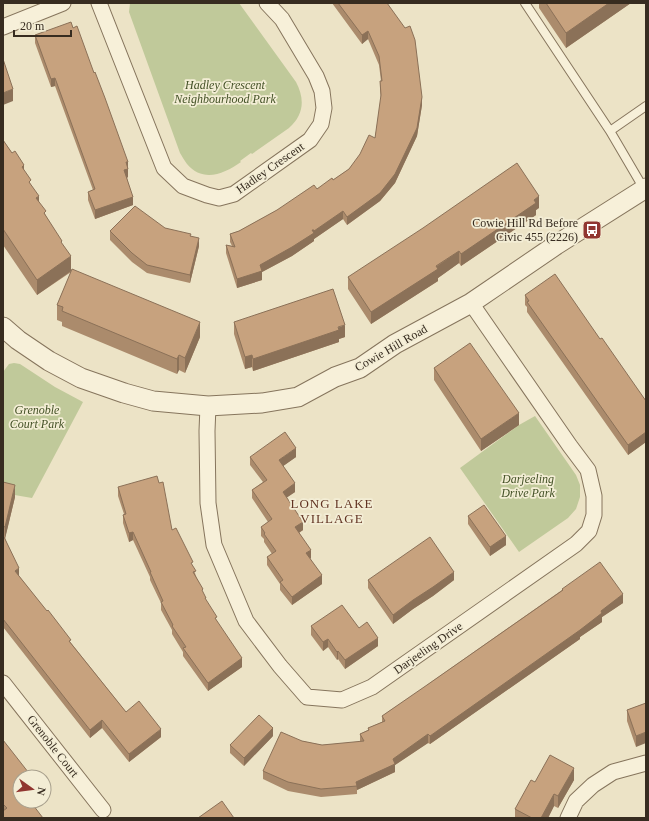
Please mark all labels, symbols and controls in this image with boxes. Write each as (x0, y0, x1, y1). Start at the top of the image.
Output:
scale bar (14, 12, 71, 38)
text: 20 m (20, 19, 45, 33)
park label: Hadley Crescent Neighbourhood Park (173, 78, 276, 106)
street label: Hadley Crescent (233, 139, 307, 197)
place label: Cowie Hill Rd Before Civic 455 (2226) (472, 216, 578, 244)
bus stop icon: Cowie Hill Rd Before Civic 455 (2226) (581, 219, 603, 241)
street label: Cowie Hill Road (352, 322, 430, 374)
park label: Grenoble Court Park (10, 403, 65, 431)
park label: Darjeeling Drive Park (500, 472, 555, 500)
district label: LONG LAKE VILLAGE (290, 496, 374, 526)
street label: Darjeeling Drive (391, 619, 465, 677)
street label: Grenoble Court (24, 712, 82, 780)
north arrow (12, 769, 52, 809)
text: N (35, 786, 48, 797)

